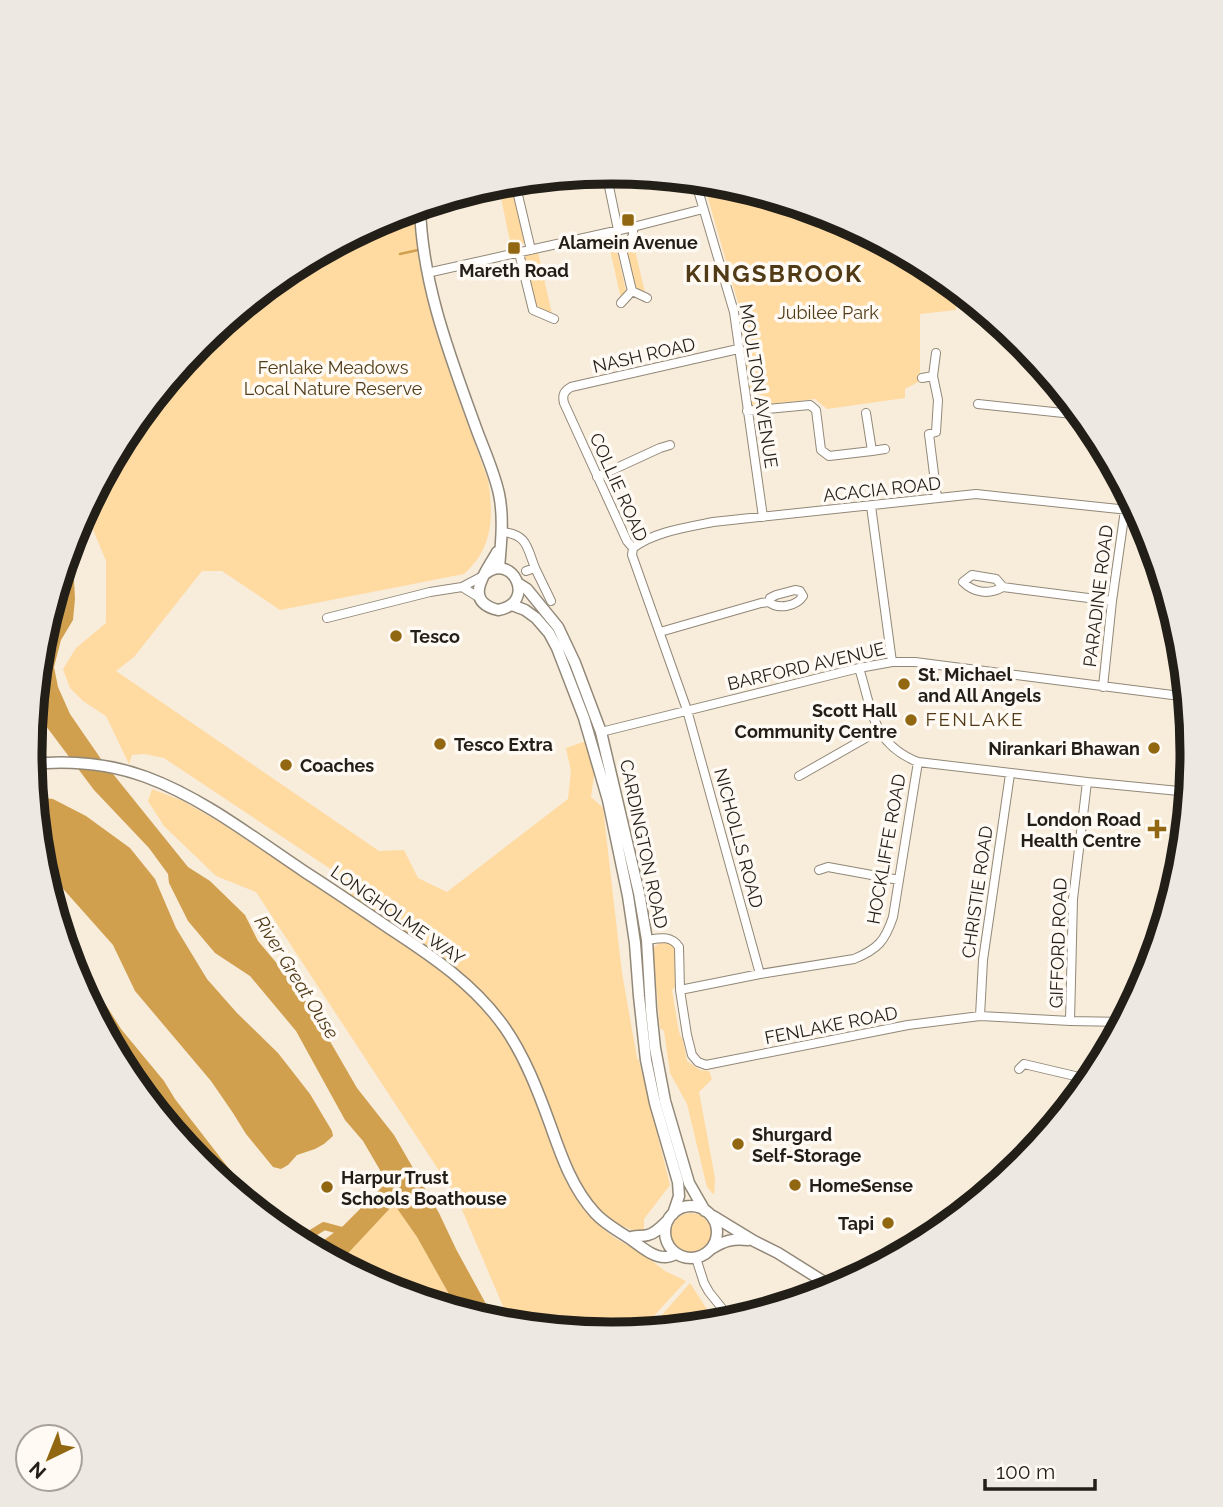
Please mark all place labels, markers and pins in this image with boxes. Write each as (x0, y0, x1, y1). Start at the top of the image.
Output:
marker: Alamein Avenue (620, 212, 636, 228)
place label: Alamein Avenue (558, 232, 698, 253)
marker: Mareth Road (506, 240, 522, 256)
place label: Mareth Road (459, 260, 569, 281)
place label: Tesco (410, 626, 460, 647)
marker: Tesco (388, 628, 404, 644)
place label: St. Michael and All Angels (918, 664, 1041, 706)
marker: St. Michael and All Angels (896, 676, 912, 692)
place label: Scott Hall Community Centre (735, 700, 897, 742)
marker: Scott Hall Community Centre (903, 712, 919, 728)
place label: Tesco Extra (454, 734, 553, 755)
marker: Tesco Extra (432, 736, 448, 752)
place label: Nirankari Bhawan (988, 738, 1140, 759)
marker: Nirankari Bhawan (1146, 740, 1162, 756)
place label: Coaches (300, 755, 374, 776)
marker: Coaches (278, 757, 294, 773)
place label: London Road Health Centre (1020, 809, 1141, 851)
marker: London Road Health Centre (1147, 819, 1167, 839)
place label: Shurgard Self-Storage (752, 1124, 862, 1166)
marker: Shurgard Self-Storage (730, 1136, 746, 1152)
place label: Harpur Trust Schools Boathouse (341, 1167, 507, 1209)
place label: HomeSense (809, 1175, 913, 1196)
marker: HomeSense (787, 1177, 803, 1193)
marker: Harpur Trust Schools Boathouse (319, 1179, 335, 1195)
place label: Tapi (838, 1213, 874, 1234)
marker: Tapi (880, 1215, 896, 1231)

